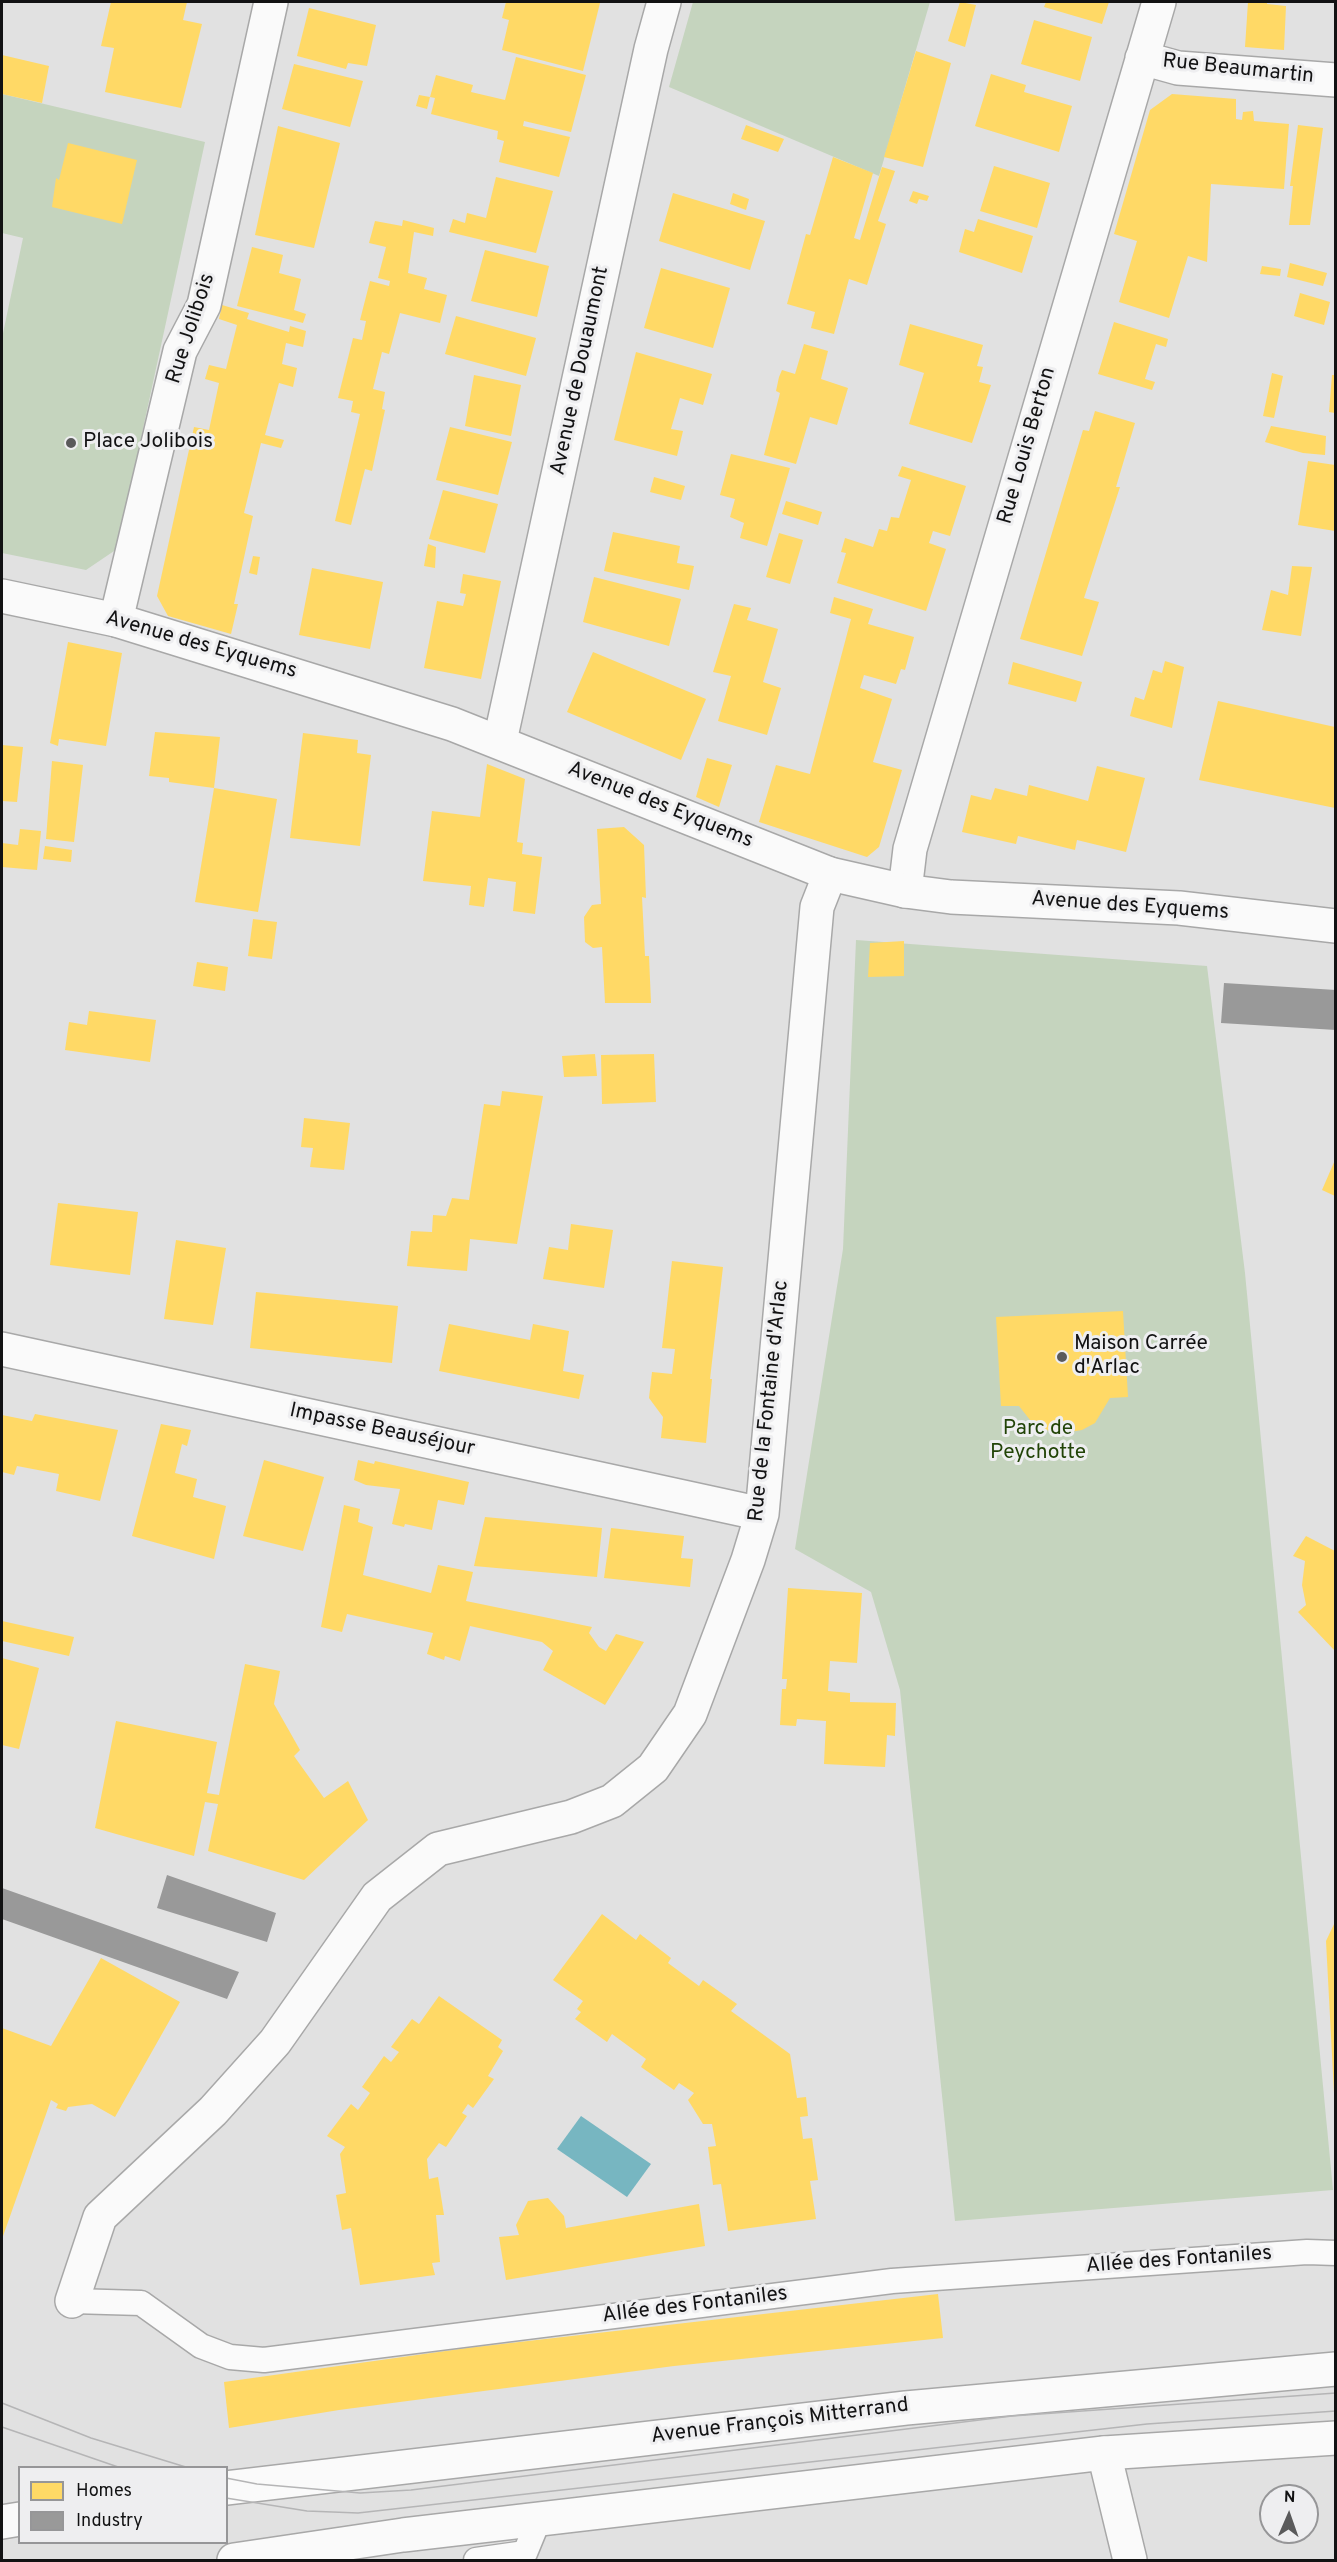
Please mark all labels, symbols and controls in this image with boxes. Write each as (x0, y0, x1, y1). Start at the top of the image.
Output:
street label: Rue Beaumartin (1161, 50, 1315, 90)
street label: Avenue de Douaumont (547, 264, 615, 478)
street label: Rue Jolibois (162, 271, 222, 387)
street label: Rue Louis Berton (994, 365, 1062, 527)
place label: Place Jolibois (83, 430, 213, 456)
marker: Place Jolibois (64, 436, 78, 450)
street label: Avenue des Eyquems (102, 607, 300, 685)
street label: Avenue des Eyquems (564, 757, 756, 855)
street label: Avenue des Eyquems (1030, 888, 1230, 926)
street label: Rue de la Fontaine d'Arlac (745, 1279, 795, 1523)
place label: Maison Carrée d'Arlac (1074, 1332, 1208, 1382)
marker: Maison Carrée d'Arlac (1055, 1350, 1069, 1364)
street label: Impasse Beauséjour (287, 1399, 477, 1463)
park label: Parc de Peychotte (990, 1417, 1086, 1467)
street label: Allée des Fontaniles (1085, 2242, 1273, 2280)
street label: Allée des Fontaniles (601, 2282, 789, 2330)
street label: Avenue François Mitterrand (650, 2394, 910, 2450)
legend (18, 2466, 228, 2544)
text: Homes (76, 2480, 132, 2503)
north arrow (1259, 2484, 1319, 2544)
text: N (1283, 2488, 1296, 2508)
text: Industry (76, 2510, 143, 2533)

